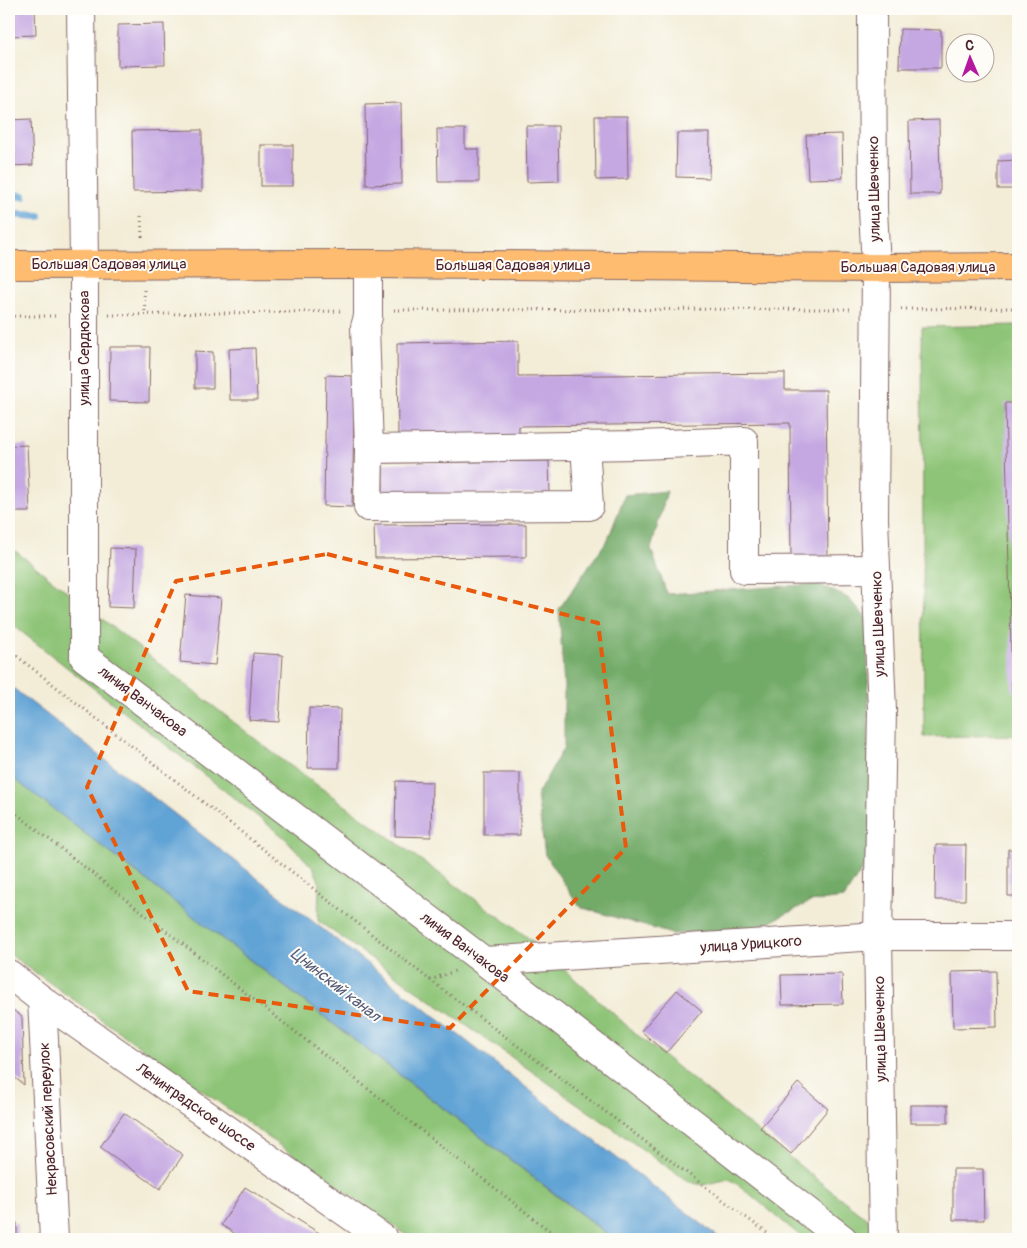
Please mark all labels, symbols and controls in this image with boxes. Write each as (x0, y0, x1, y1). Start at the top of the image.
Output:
north arrow (944, 32, 994, 82)
text: С (965, 37, 975, 54)
street label: улица Шевченко (864, 136, 885, 243)
street label: Большая Садовая улица (31, 255, 187, 274)
street label: Большая Садовая улица (435, 256, 591, 275)
street label: Большая Садовая улица (840, 258, 996, 277)
street label: улица Сердюкова (75, 290, 94, 407)
street label: улица Шевченко (867, 571, 890, 678)
street label: линия Ванчакова (94, 662, 191, 741)
street label: линия Ванчакова (416, 908, 513, 987)
street label: улица Урицкого (699, 931, 802, 958)
water label: Цнинский канал (286, 943, 386, 1027)
street label: улица Шевченко (870, 976, 891, 1083)
street label: Некрасовский переулок (35, 1041, 62, 1196)
street label: Ленинградское шоссе (131, 1058, 260, 1156)

